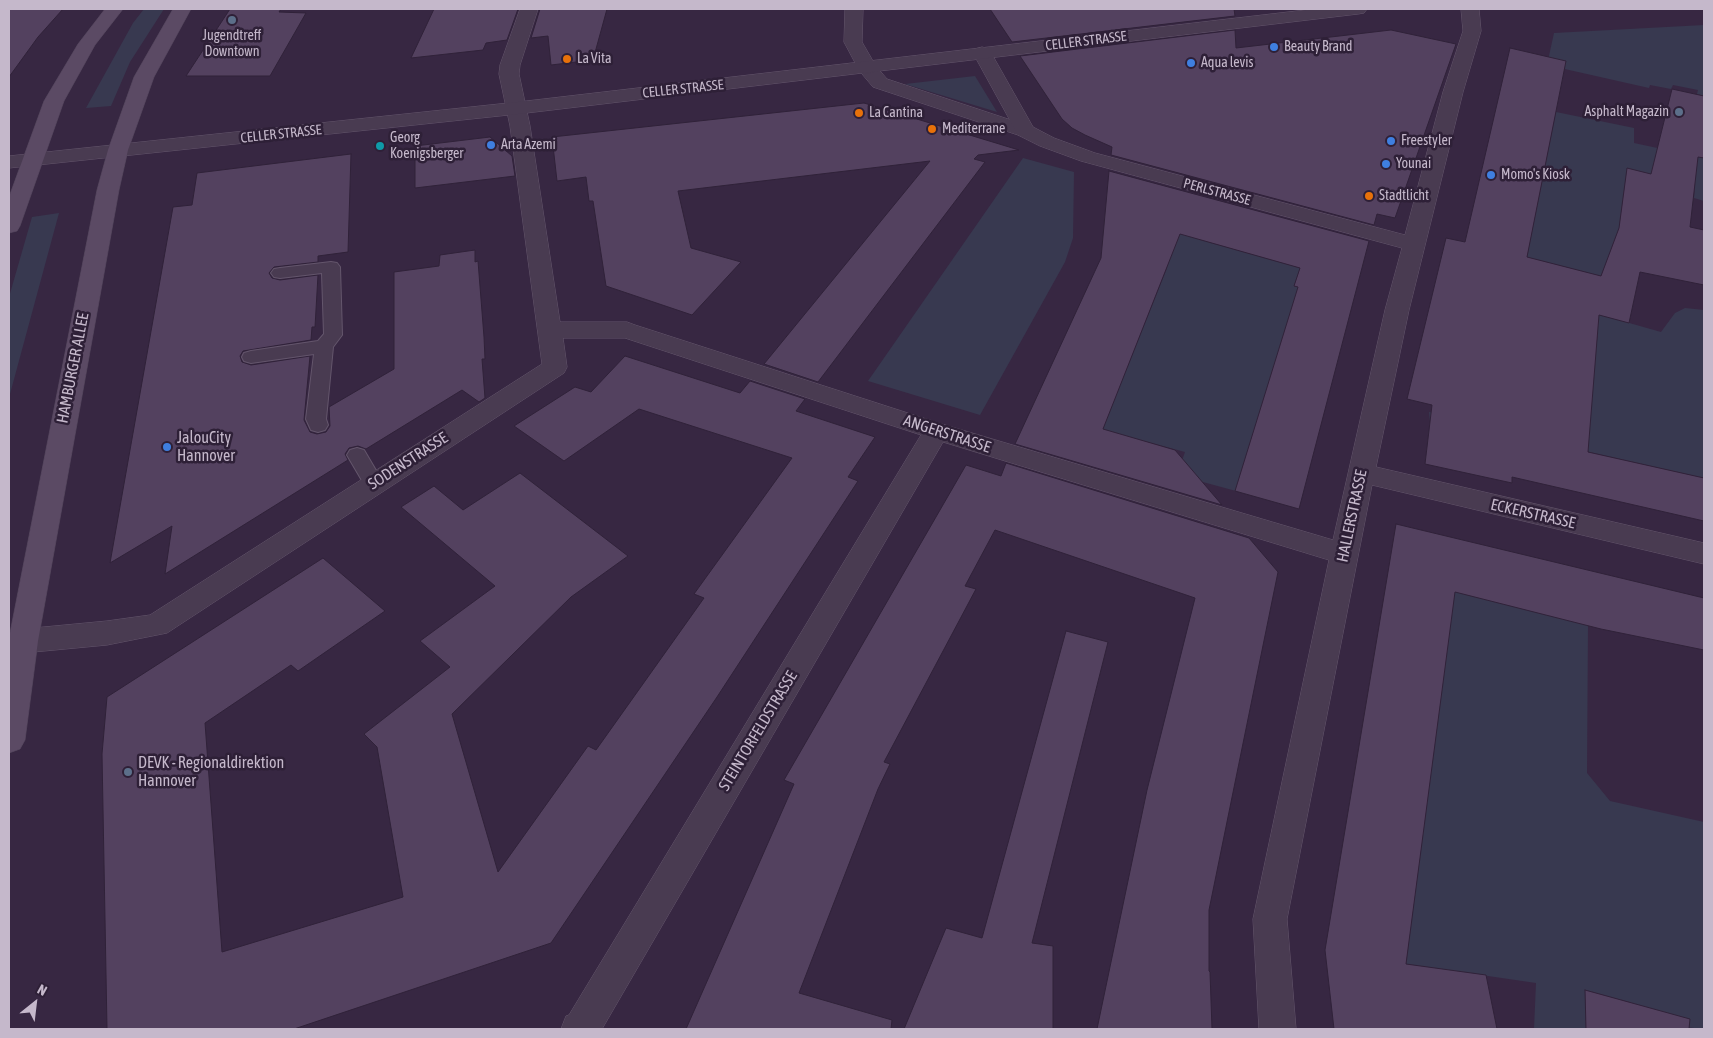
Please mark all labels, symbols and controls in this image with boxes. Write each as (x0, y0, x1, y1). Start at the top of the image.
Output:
marker: Jugendtreff Downtown (226, 14, 238, 26)
place label: Jugendtreff Downtown (203, 28, 261, 60)
street label: CELLER STRASSE (1044, 28, 1128, 54)
place label: Beauty Brand (1284, 39, 1352, 55)
marker: Beauty Brand (1268, 41, 1280, 53)
place label: La Vita (577, 51, 611, 67)
marker: La Vita (561, 53, 573, 65)
place label: Aqua levis (1201, 55, 1253, 71)
marker: Aqua levis (1185, 57, 1197, 69)
street label: CELLER STRASSE (642, 76, 724, 102)
place label: Asphalt Magazin (1584, 104, 1669, 120)
place label: La Cantina (869, 105, 923, 121)
marker: Asphalt Magazin (1673, 106, 1685, 118)
marker: La Cantina (853, 107, 865, 119)
street label: CELLER STRASSE (240, 121, 322, 147)
place label: Mediterrane (942, 121, 1005, 137)
marker: Mediterrane (926, 123, 938, 135)
place label: Georg Koenigsberger (390, 130, 463, 162)
place label: Freestyler (1401, 133, 1452, 149)
marker: Freestyler (1385, 135, 1397, 147)
place label: Arta Azemi (501, 137, 556, 153)
marker: Arta Azemi (485, 139, 497, 151)
marker: Georg Koenigsberger (374, 140, 386, 152)
place label: Younai (1396, 156, 1431, 172)
marker: Younai (1380, 158, 1392, 170)
place label: Momo's Kiosk (1501, 167, 1570, 183)
marker: Momo's Kiosk (1485, 169, 1497, 181)
street label: PERLSTRASSE (1182, 175, 1252, 209)
place label: Stadtlicht (1379, 188, 1429, 204)
marker: Stadtlicht (1363, 190, 1375, 202)
street label: HAMBURGER ALLEE (53, 311, 93, 425)
street label: ANGERSTRASSE (901, 411, 993, 457)
place label: JalouCity Hannover (177, 428, 235, 466)
street label: SODENSTRASSE (365, 428, 451, 494)
marker: JalouCity Hannover (161, 441, 173, 453)
street label: HALLERSTRASSE (1333, 468, 1371, 564)
street label: ECKERSTRASSE (1489, 495, 1577, 533)
street label: STEINTORFELDSTRASSE (715, 668, 801, 794)
place label: DEVK - Regionaldirektion Hannover (138, 753, 284, 791)
marker: DEVK - Regionaldirektion Hannover (122, 766, 134, 778)
north arrow (10, 978, 60, 1028)
text: N (35, 981, 50, 999)

